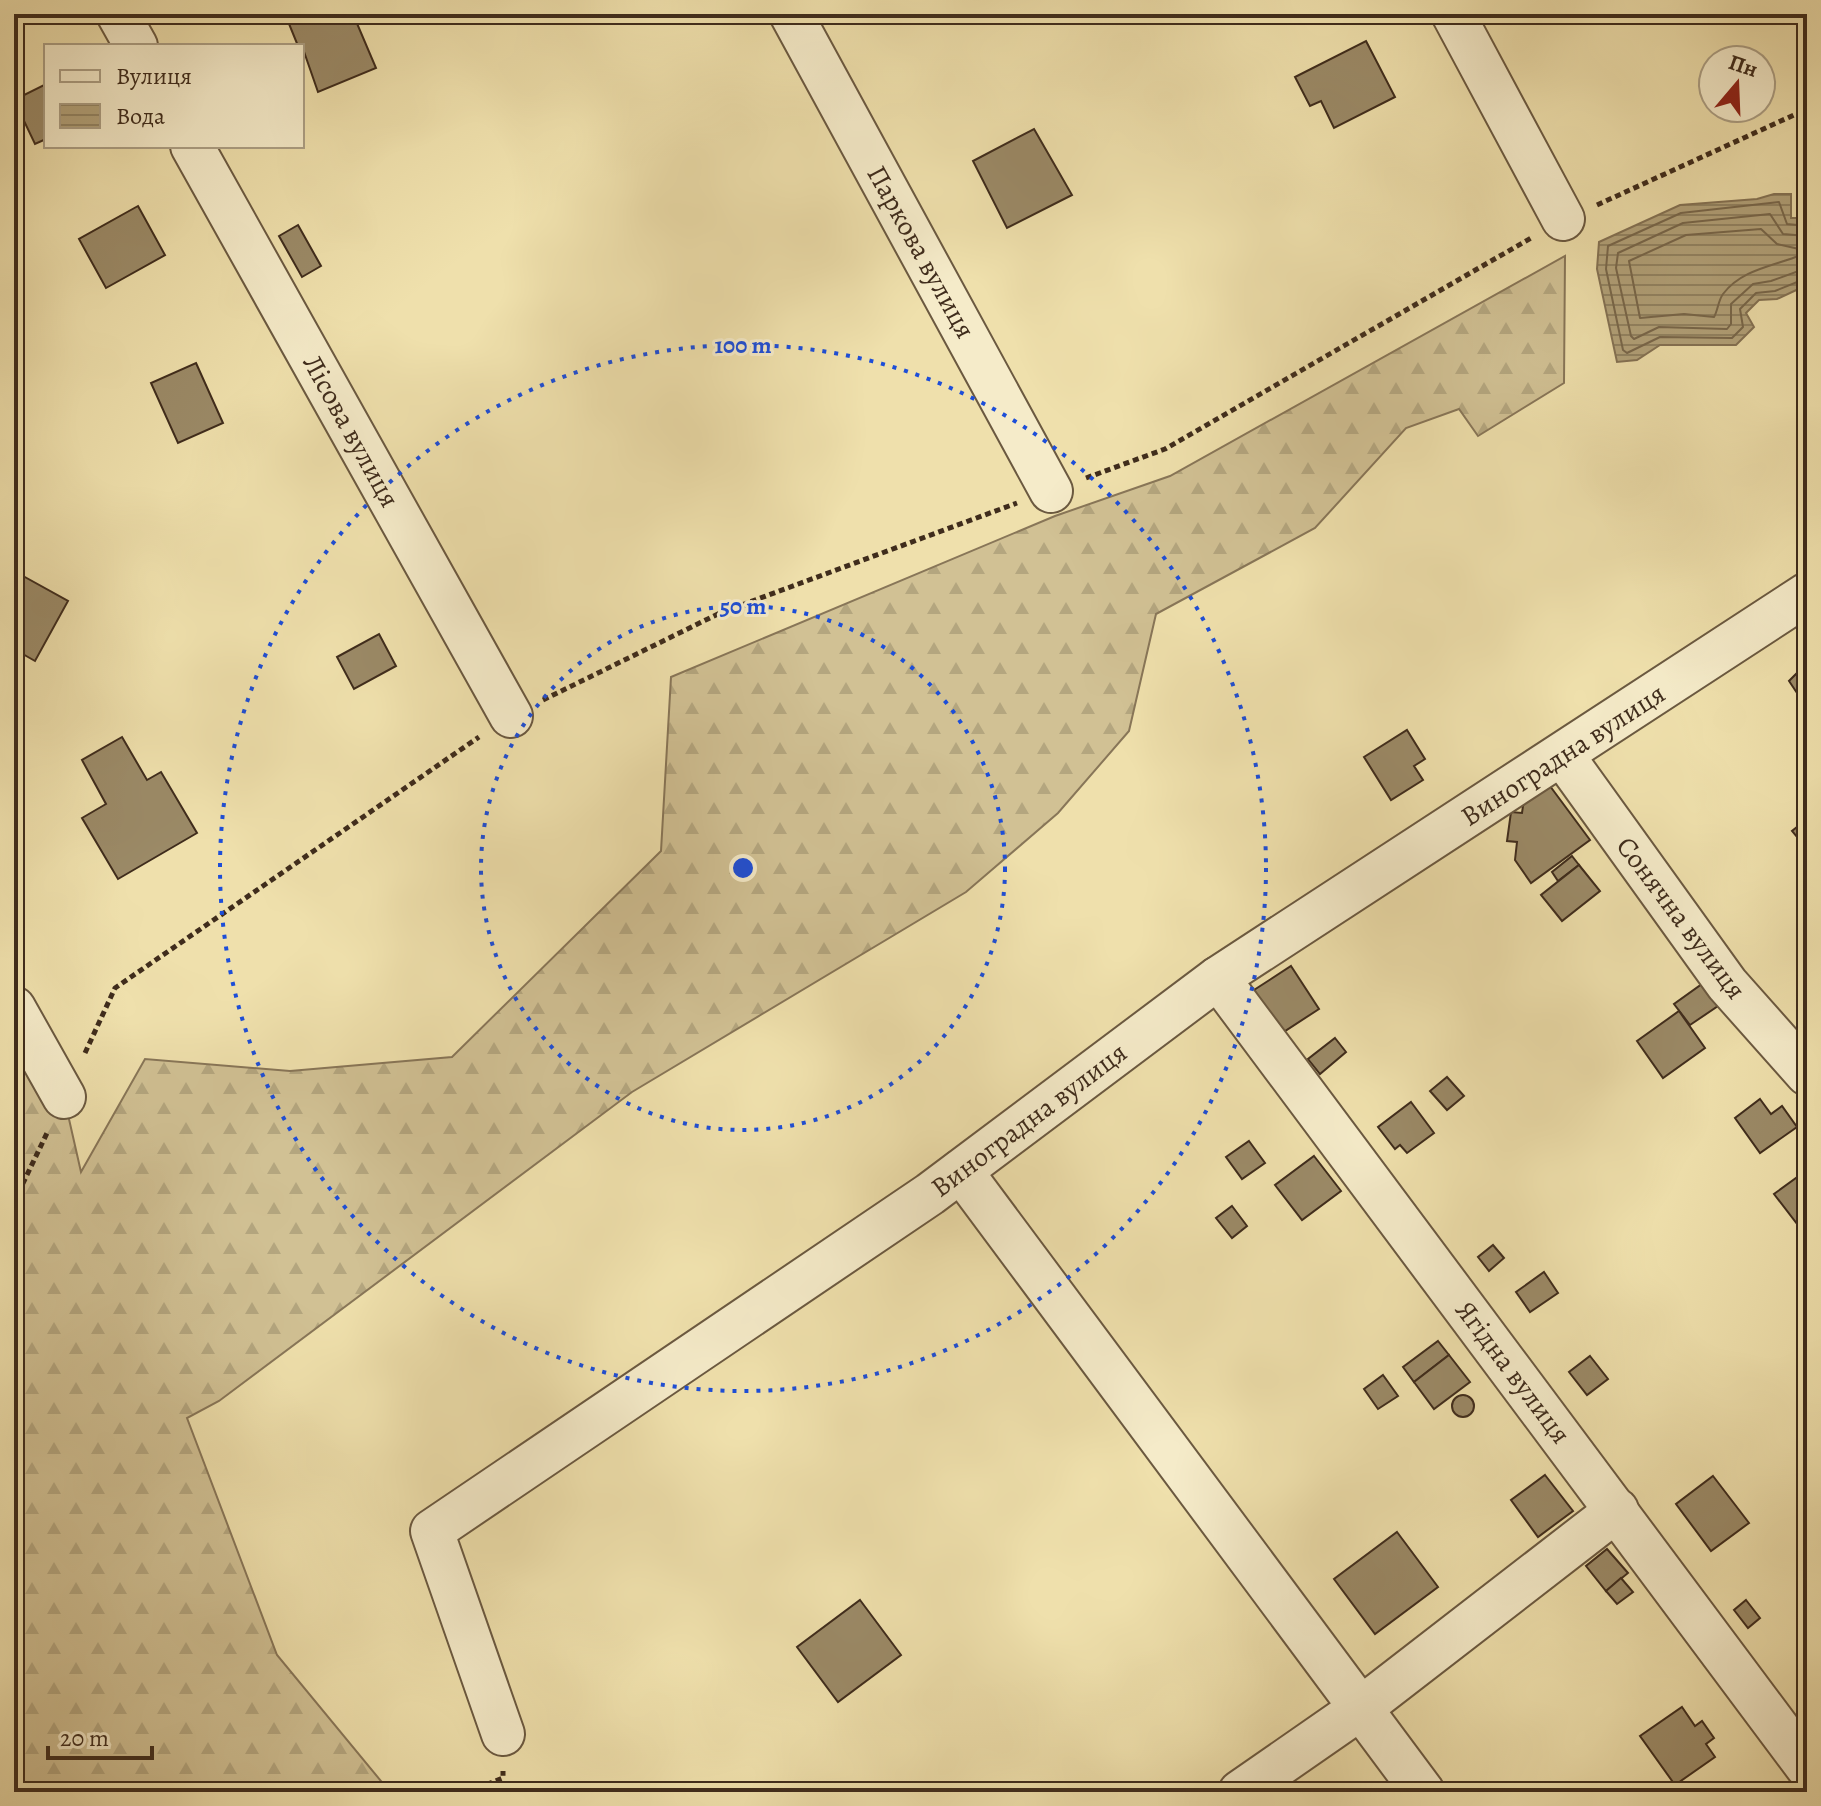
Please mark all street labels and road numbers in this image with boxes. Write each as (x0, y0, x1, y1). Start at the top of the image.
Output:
street label: Паркова вулиця (858, 159, 984, 345)
street label: Лісова вулиця (293, 348, 409, 514)
street label: Виноградна вулиця (1453, 675, 1673, 835)
street label: Сонячна вулиця (1607, 829, 1755, 1007)
street label: Виноградна вулиця (923, 1034, 1135, 1206)
street label: Ягідна вулиця (1447, 1293, 1579, 1451)

